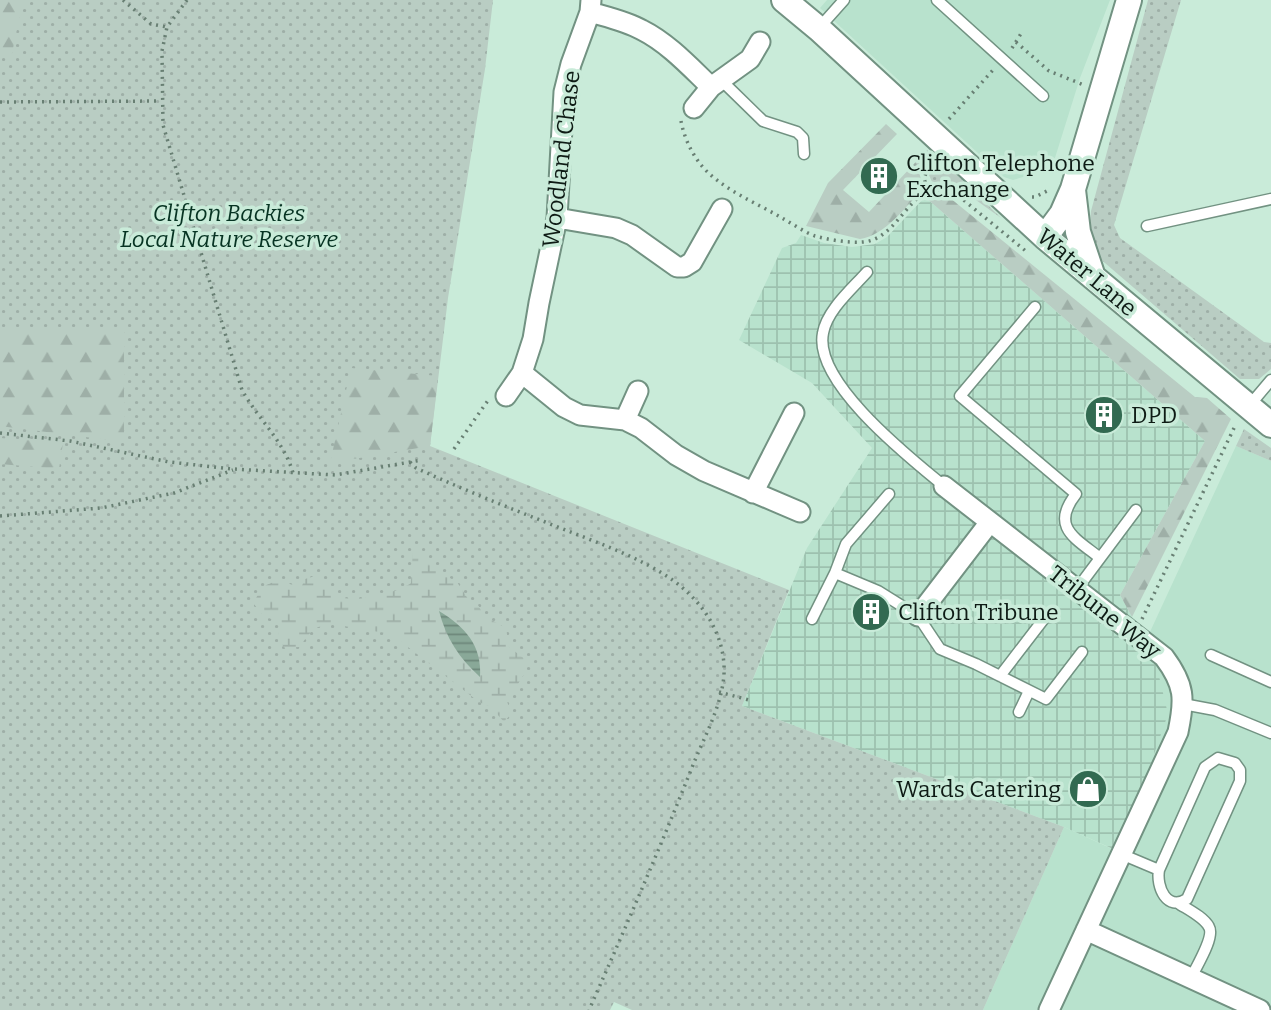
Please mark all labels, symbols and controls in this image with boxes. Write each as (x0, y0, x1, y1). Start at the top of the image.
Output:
street label: Woodland Chase (536, 69, 586, 249)
place label: Clifton Telephone Exchange (906, 149, 1095, 203)
building icon: Clifton Telephone Exchange (858, 155, 900, 197)
park label: Clifton Backies Local Nature Reserve (120, 199, 339, 253)
street label: Water Lane (1031, 222, 1143, 322)
building icon: DPD (1083, 394, 1125, 436)
place label: DPD (1131, 401, 1177, 429)
street label: Tribune Way (1043, 560, 1167, 665)
building icon: Clifton Tribune (850, 591, 892, 633)
place label: Clifton Tribune (898, 598, 1059, 626)
shop icon: Wards Catering (1067, 768, 1109, 810)
place label: Wards Catering (896, 775, 1061, 803)

